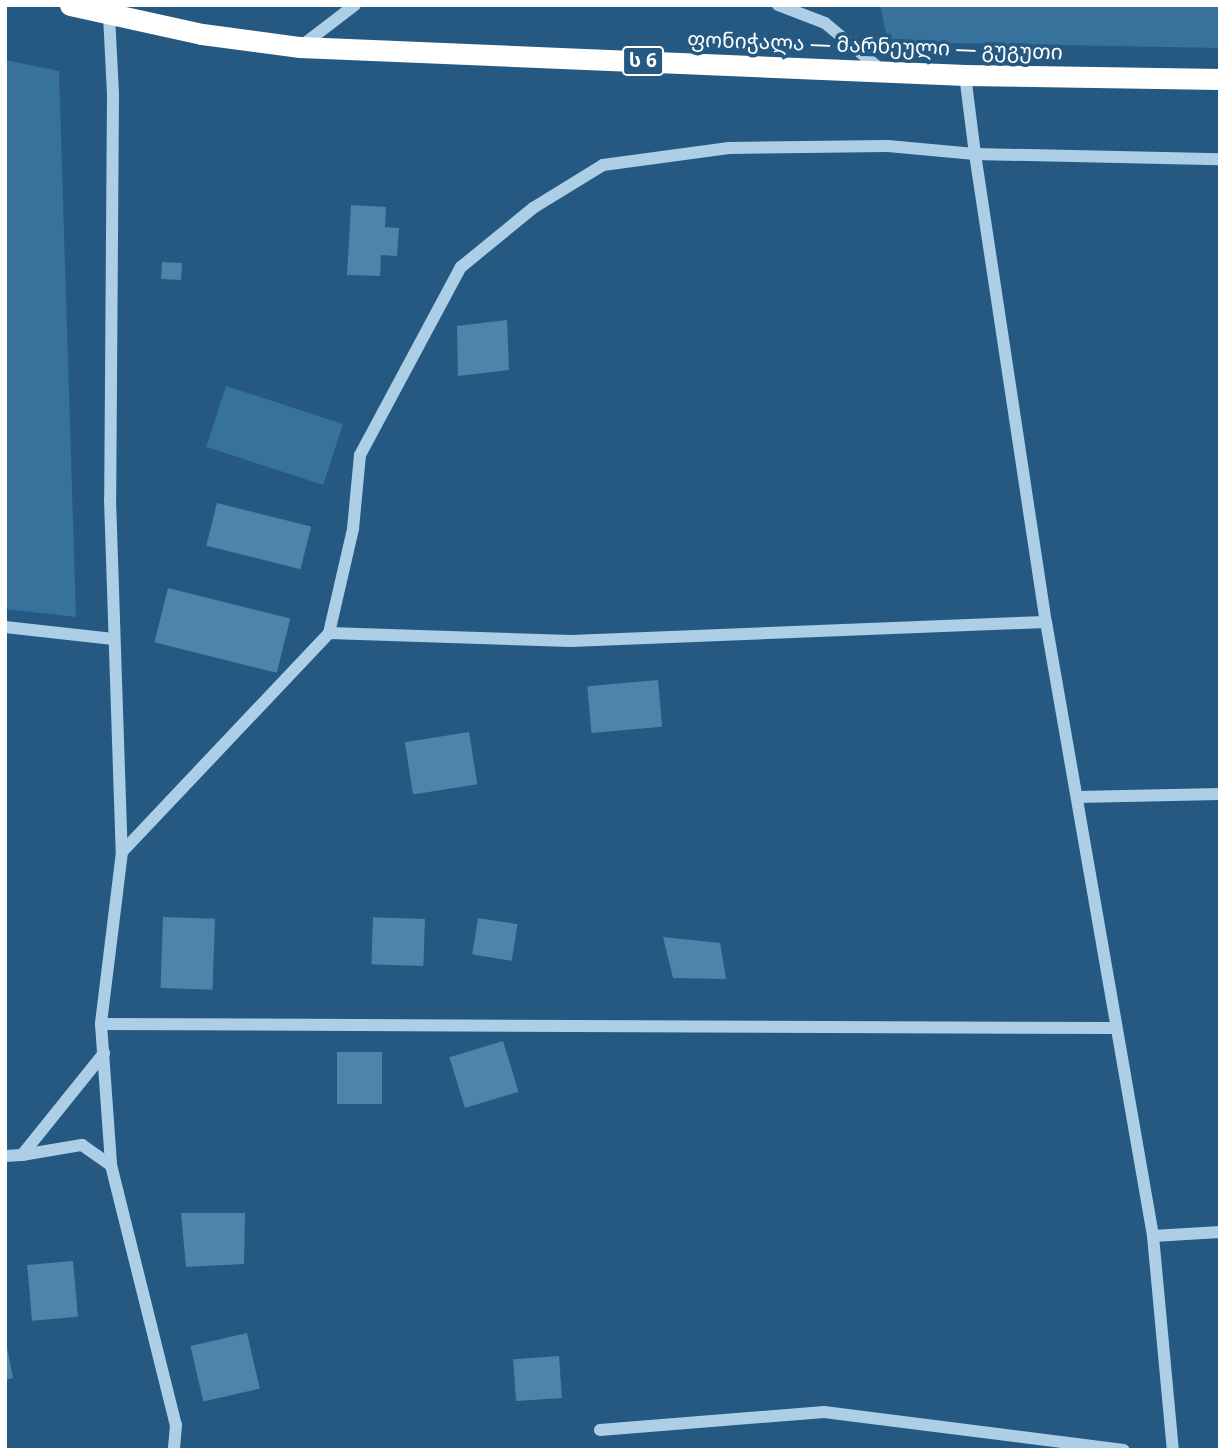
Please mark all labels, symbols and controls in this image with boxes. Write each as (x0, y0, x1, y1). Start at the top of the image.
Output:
street label: ფონიჭალა — მარნეული — გუგუთი (687, 26, 1063, 64)
road number: ს 6 (622, 45, 664, 76)

